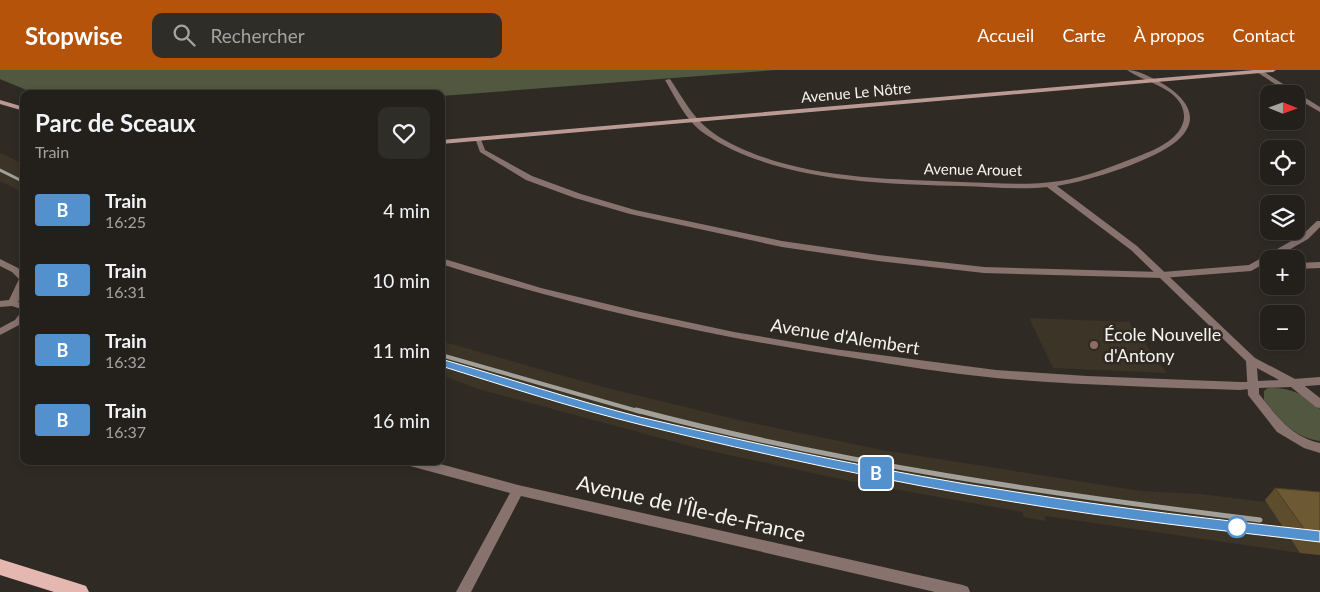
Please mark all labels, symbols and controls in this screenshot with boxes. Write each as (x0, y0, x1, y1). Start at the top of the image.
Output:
search box (152, 13, 502, 58)
text: Stopwise (25, 21, 122, 50)
icon: search (170, 21, 198, 49)
text: Rechercher (210, 24, 305, 47)
text: Accueil (977, 24, 1034, 46)
text: Carte (1062, 24, 1106, 46)
text: À propos (1134, 24, 1205, 46)
text: Contact (1233, 24, 1295, 46)
street label: Avenue Le Nôtre (800, 78, 912, 106)
north arrow (1260, 85, 1305, 130)
map controls (1260, 85, 1305, 350)
button: heart (378, 107, 430, 159)
text: Parc de Sceaux (35, 108, 195, 137)
button: locate (1260, 140, 1305, 185)
text: Train (35, 142, 69, 161)
street label: Avenue Arouet (924, 159, 1023, 179)
text: Train (105, 189, 147, 212)
button: layers (1260, 195, 1305, 240)
text: B (57, 199, 68, 221)
text: 4 min (383, 199, 430, 222)
text: 16:25 (105, 212, 146, 231)
button: + (1260, 250, 1305, 295)
text: Train (105, 259, 147, 282)
text: B (57, 269, 68, 291)
text: 10 min (372, 269, 430, 292)
text: 16:31 (105, 282, 146, 301)
button: − (1260, 305, 1305, 350)
street label: Avenue d'Alembert (769, 313, 922, 359)
place label: École Nouvelle d'Antony (1104, 323, 1221, 366)
text: Train (105, 329, 147, 352)
text: B (57, 339, 68, 361)
text: 11 min (372, 339, 430, 362)
marker: École Nouvelle d'Antony (1088, 339, 1100, 351)
text: 16:32 (105, 352, 146, 371)
text: Train (105, 399, 147, 422)
text: B (57, 409, 68, 431)
text: 16 min (372, 409, 430, 432)
text: 16:37 (105, 422, 146, 441)
line badge: B (860, 457, 892, 489)
text: B (870, 462, 882, 484)
street label: Avenue de l'Île-de-France (574, 469, 808, 546)
unlabelled marker (1226, 516, 1248, 538)

